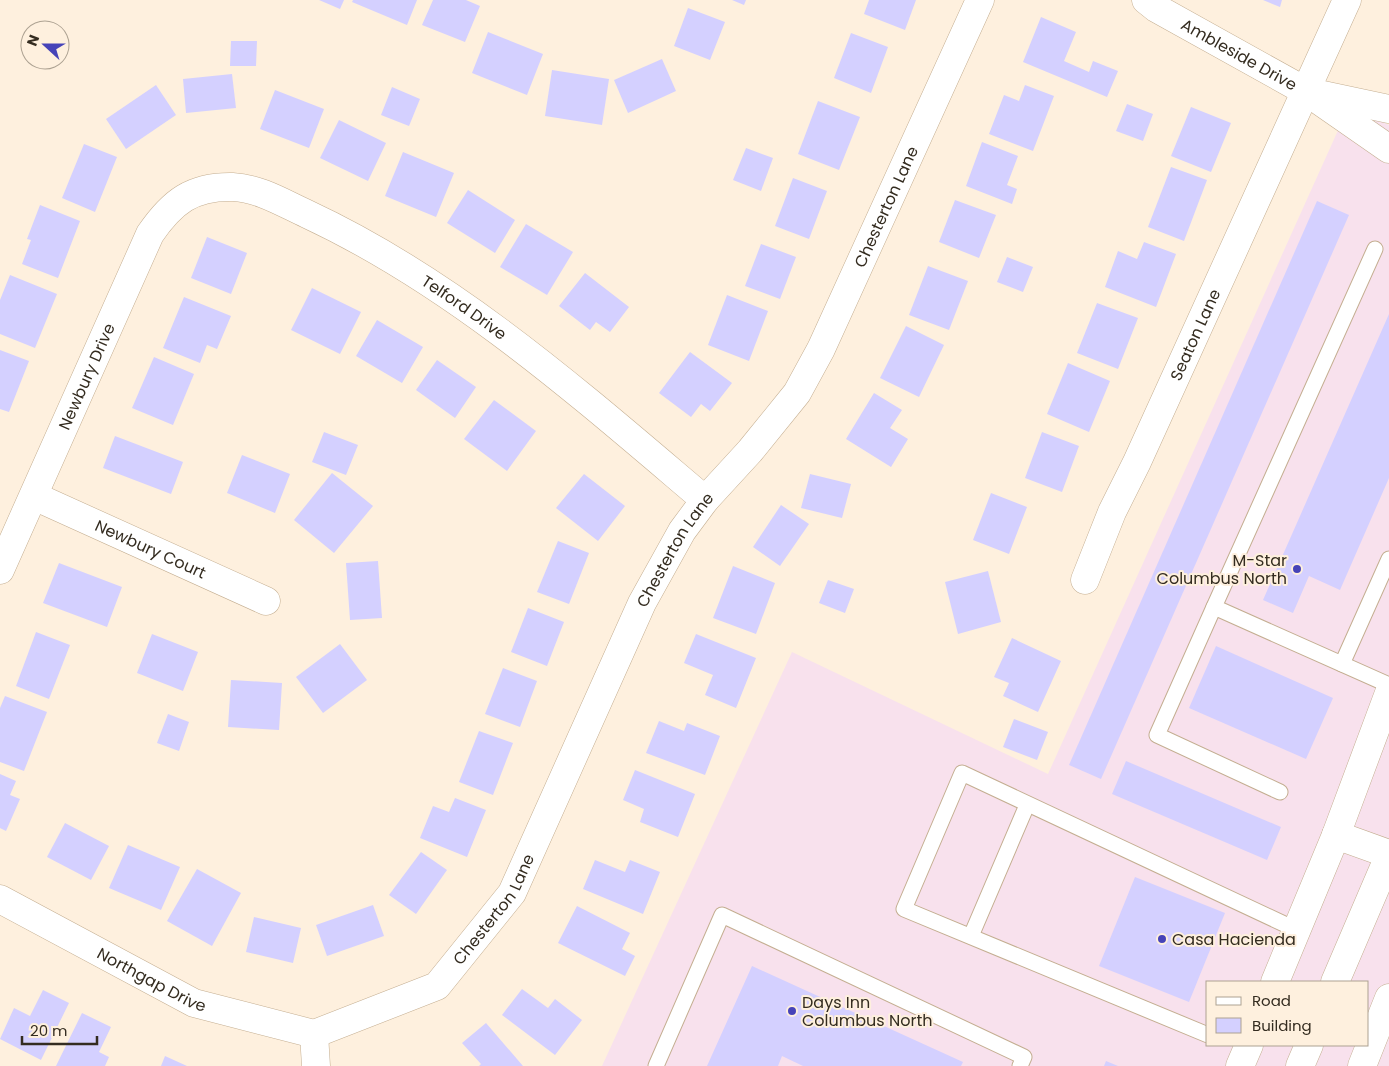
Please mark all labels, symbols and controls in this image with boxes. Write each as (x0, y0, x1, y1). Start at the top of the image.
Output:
street label: Ambleside Drive (1177, 13, 1301, 96)
north arrow (20, 20, 70, 70)
text: N (22, 32, 44, 49)
street label: Chesterton Lane (848, 142, 924, 271)
street label: Telford Drive (417, 269, 512, 345)
street label: Seaton Lane (1164, 285, 1226, 384)
street label: Newbury Drive (53, 319, 120, 434)
street label: Chesterton Lane (631, 487, 718, 611)
street label: Newbury Court (92, 514, 210, 584)
place label: M-Star Columbus North (1157, 549, 1287, 590)
marker: M-Star Columbus North (1291, 563, 1303, 575)
street label: Chesterton Lane (447, 850, 540, 970)
place label: Casa Hacienda (1172, 928, 1296, 951)
marker: Casa Hacienda (1156, 933, 1168, 945)
street label: Northgap Drive (93, 942, 209, 1017)
legend (1206, 981, 1369, 1046)
text: Road (1252, 990, 1291, 1011)
place label: Days Inn Columbus North (802, 991, 932, 1032)
marker: Days Inn Columbus North (786, 1005, 798, 1017)
scale bar (22, 1014, 98, 1046)
text: Building (1252, 1015, 1312, 1036)
text: 20 m (30, 1020, 68, 1041)

